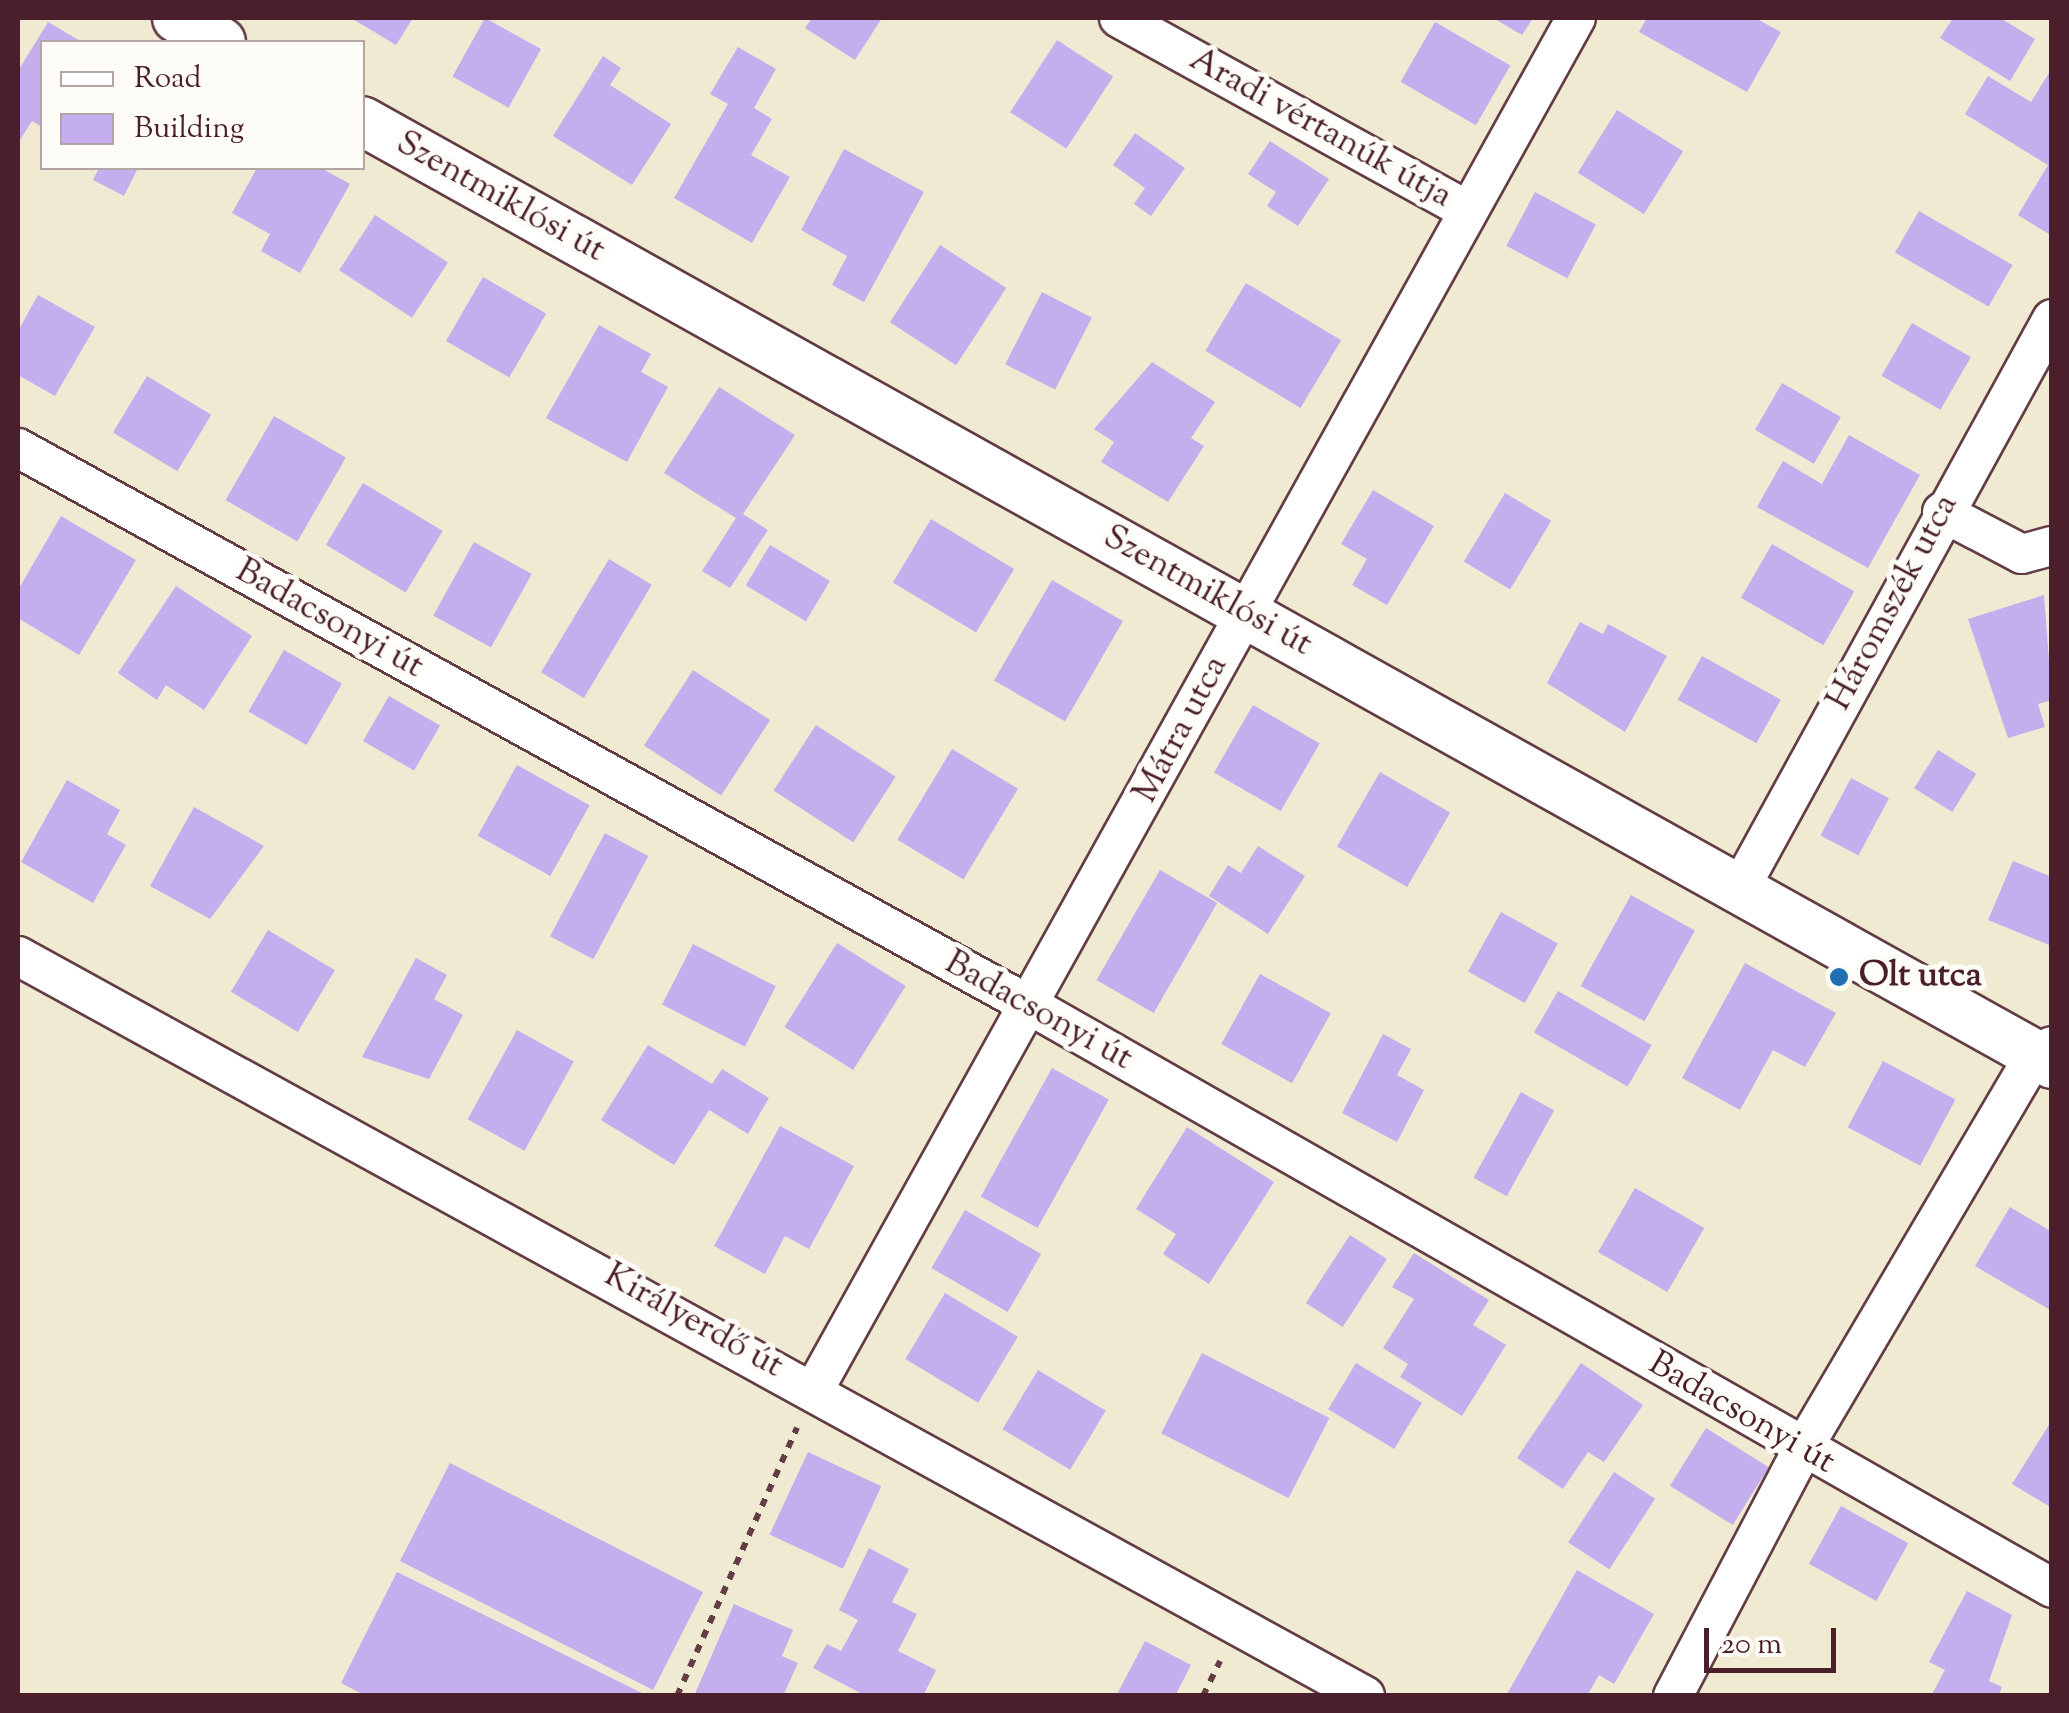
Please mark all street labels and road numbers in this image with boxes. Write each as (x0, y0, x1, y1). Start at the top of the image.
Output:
street label: Aradi vértanúk útja (1181, 39, 1459, 219)
street label: Szentmiklósi út (388, 123, 612, 273)
street label: Háromszék utca (1820, 488, 1968, 718)
street label: Szentmiklósi út (1095, 517, 1319, 667)
street label: Badacsonyi út (228, 551, 430, 689)
street label: Mátra utca (1126, 649, 1238, 811)
street label: Badacsonyi út (937, 943, 1139, 1081)
street label: Királyerdő út (596, 1256, 790, 1388)
street label: Badacsonyi út (1640, 1344, 1842, 1484)

